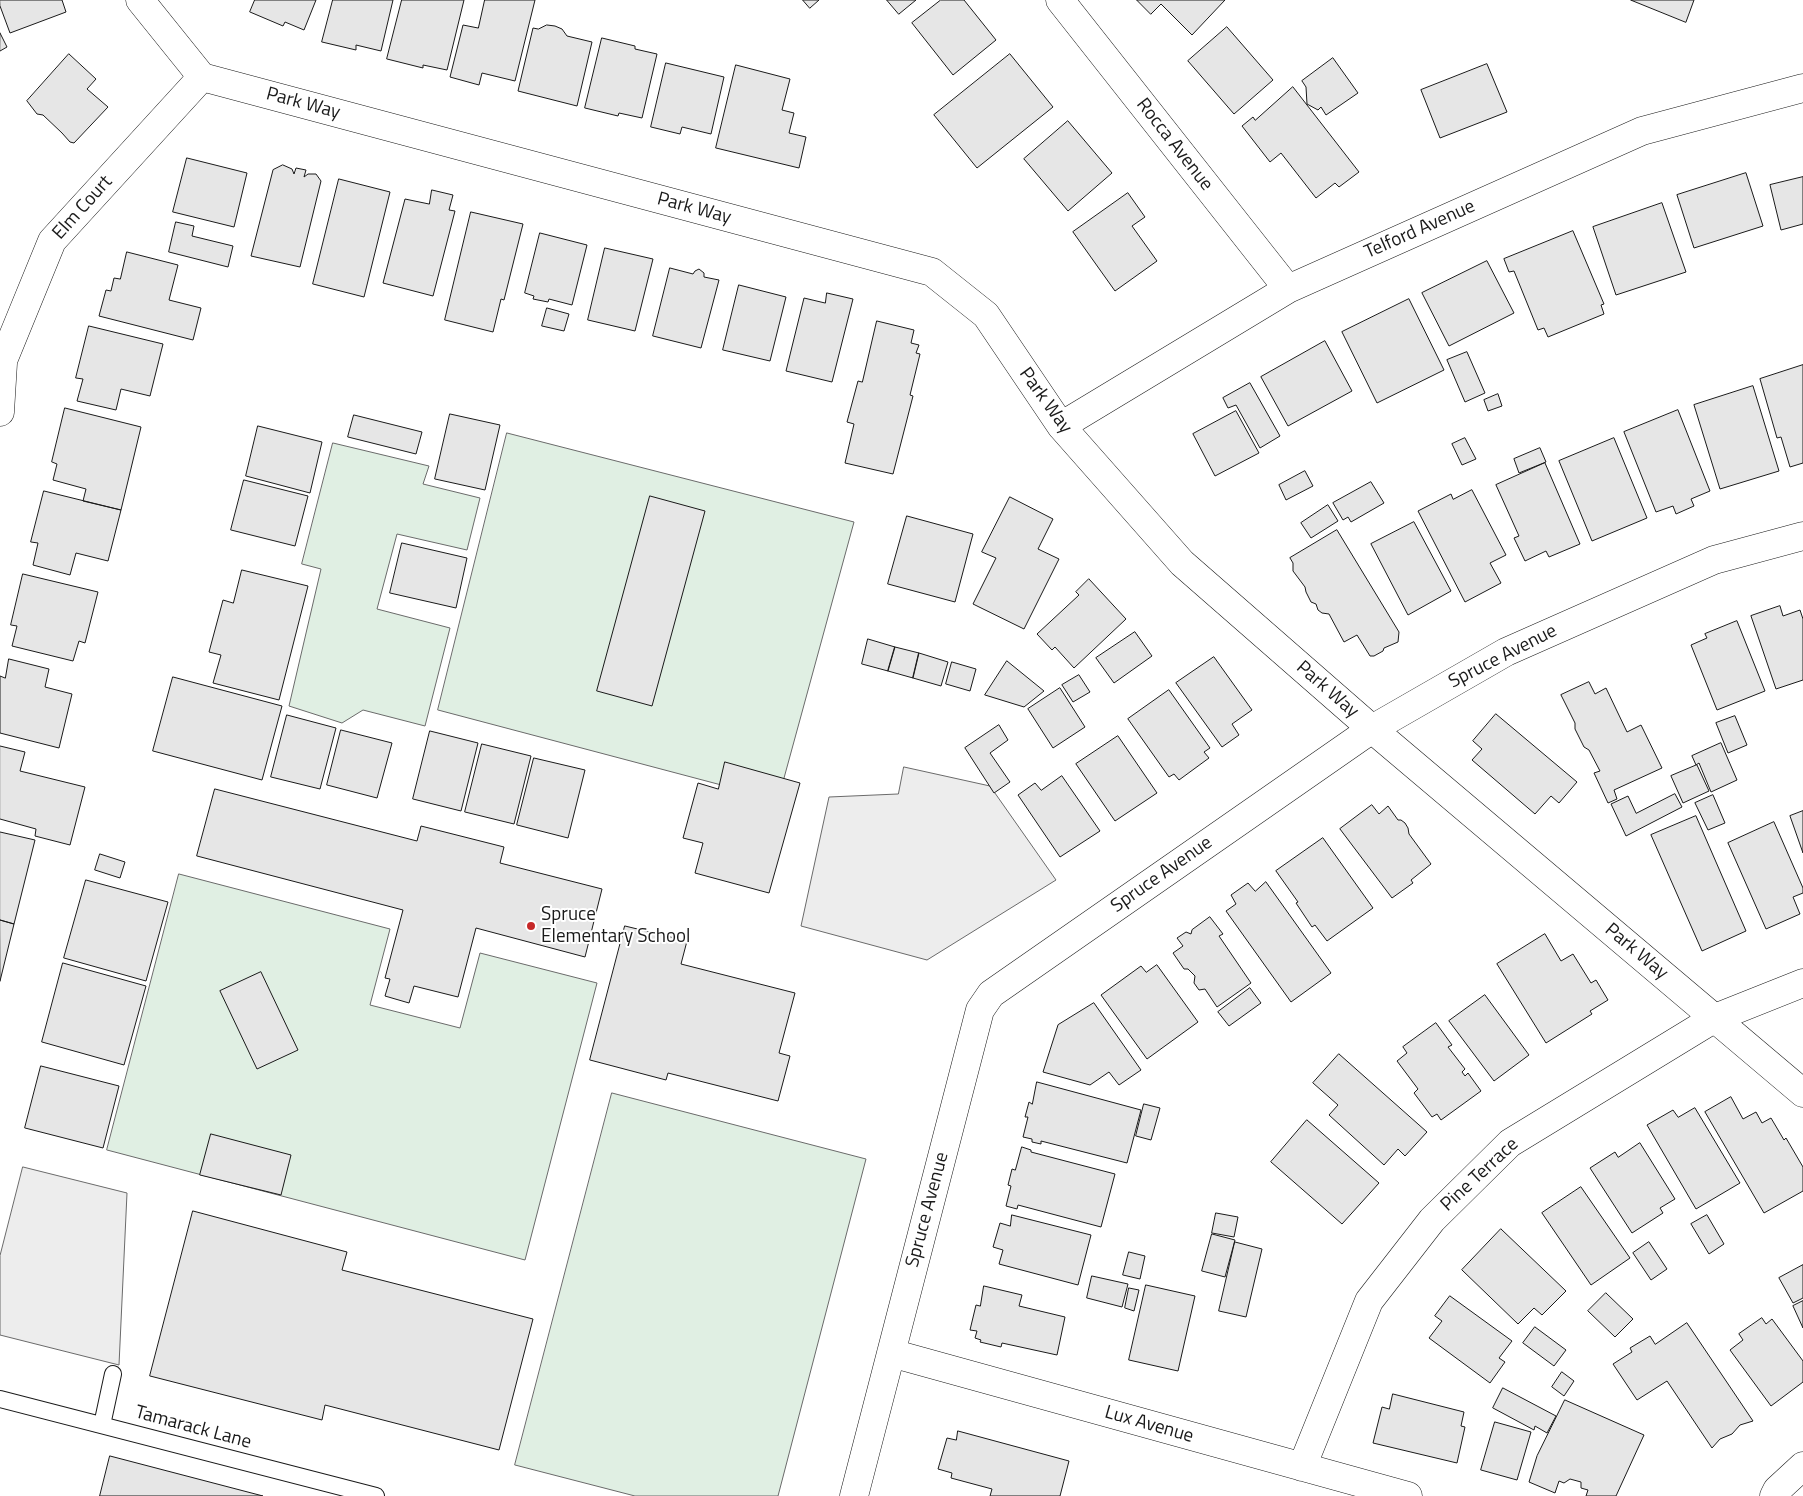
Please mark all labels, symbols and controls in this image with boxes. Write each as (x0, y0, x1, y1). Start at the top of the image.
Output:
street label: Park Way (263, 83, 343, 125)
street label: Rocca Avenue (1131, 94, 1217, 196)
street label: Elm Court (48, 171, 118, 245)
street label: Park Way (654, 188, 734, 230)
street label: Telford Avenue (1361, 196, 1479, 264)
street label: Park Way (1014, 364, 1076, 438)
street label: Spruce Avenue (1445, 620, 1561, 694)
street label: Park Way (1291, 657, 1363, 723)
street label: Spruce Avenue (1107, 832, 1217, 918)
place label: Spruce Elementary School (541, 904, 690, 948)
street label: Park Way (1600, 919, 1672, 985)
marker: Spruce Elementary School (525, 920, 537, 932)
street label: Pine Terrace (1436, 1133, 1524, 1217)
street label: Spruce Avenue (902, 1150, 954, 1270)
street label: Lux Avenue (1102, 1401, 1196, 1449)
street label: Tamarack Lane (132, 1402, 254, 1454)

